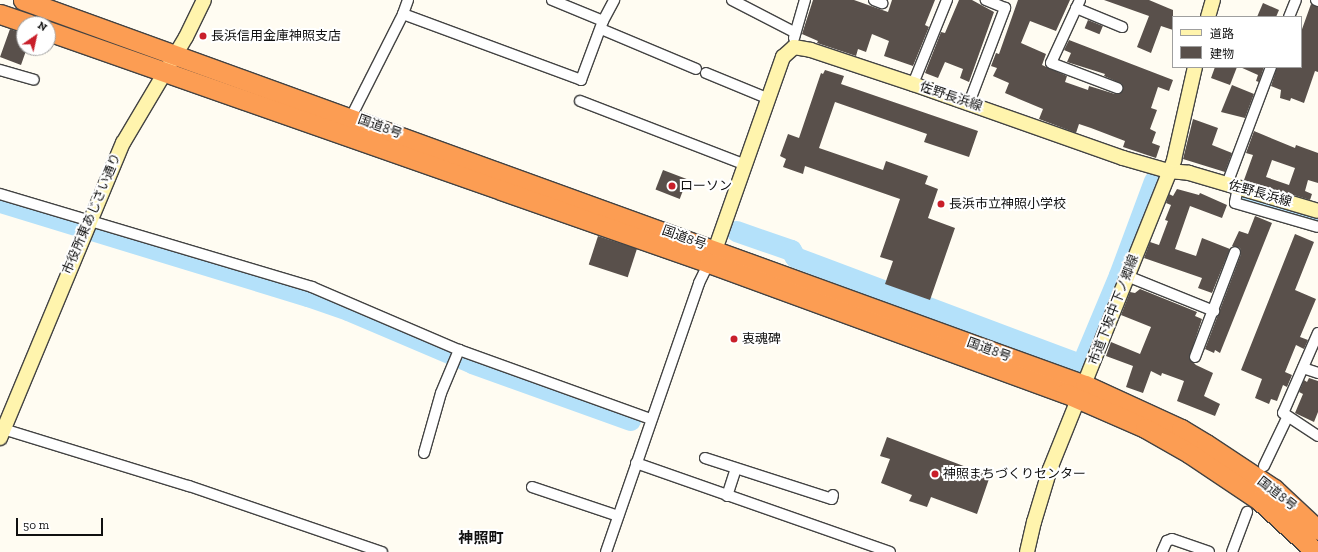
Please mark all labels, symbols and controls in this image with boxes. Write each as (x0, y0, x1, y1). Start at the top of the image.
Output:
north arrow (16, 16, 56, 56)
legend (1172, 16, 1302, 68)
text: N (35, 19, 50, 34)
text: 道路 (1210, 27, 1234, 41)
place label: 長浜信用金庫神照支店 (211, 28, 341, 44)
marker: 長浜信用金庫神照支店 (198, 31, 208, 41)
text: 建物 (1210, 47, 1234, 61)
street label: 佐野長浜線 (918, 79, 984, 115)
street label: 国道8号 (356, 112, 404, 142)
street label: 市役所東あじさい通り (59, 151, 125, 277)
place label: ローソン (680, 178, 732, 194)
street label: 佐野長浜線 (1227, 178, 1293, 210)
marker: ローソン (667, 181, 677, 191)
place label: 長浜市立神照小学校 (949, 196, 1066, 212)
marker: 長浜市立神照小学校 (936, 199, 946, 209)
street label: 国道8号 (660, 223, 708, 253)
street label: 市道下坂中下ノ郷線 (1086, 253, 1142, 367)
place label: 衷魂碑 (742, 331, 781, 347)
marker: 衷魂碑 (729, 334, 739, 344)
street label: 国道8号 (965, 335, 1013, 365)
place label: 神照まちづくりセンター (943, 466, 1086, 482)
marker: 神照まちづくりセンター (930, 469, 940, 479)
street label: 国道8号 (1254, 474, 1300, 514)
scale bar (18, 510, 105, 536)
text: 50 m (23, 518, 49, 532)
district label: 神照町 (459, 530, 503, 548)

